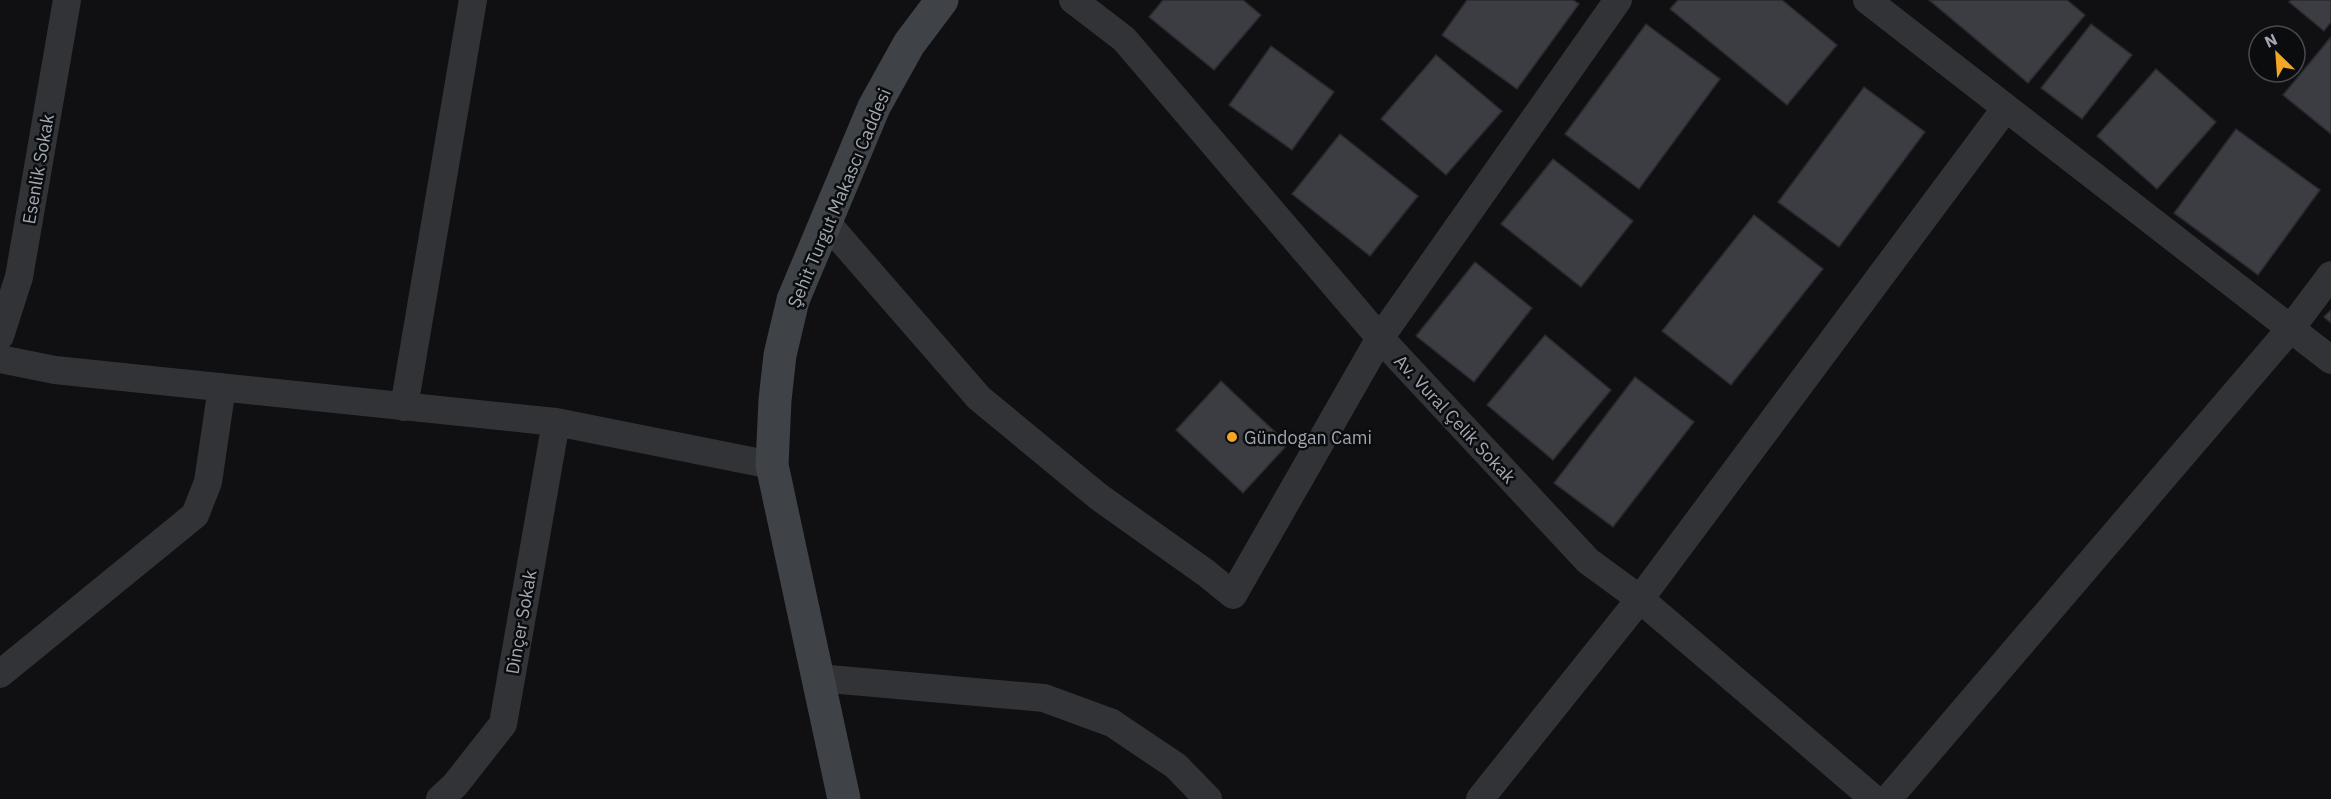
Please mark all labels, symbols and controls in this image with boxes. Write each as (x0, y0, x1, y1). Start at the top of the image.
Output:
north arrow (2247, 24, 2307, 84)
text: N (2261, 29, 2280, 52)
street label: Şehit Turgut Makascı Caddesi (782, 85, 896, 311)
street label: Esenlik Sokak (17, 112, 59, 226)
street label: Av. Vural Çelik Sokak (1389, 350, 1521, 489)
place label: Gündogan Cami (1244, 426, 1372, 449)
marker: Gündogan Cami (1225, 430, 1239, 444)
street label: Dinçer Sokak (501, 568, 542, 676)

